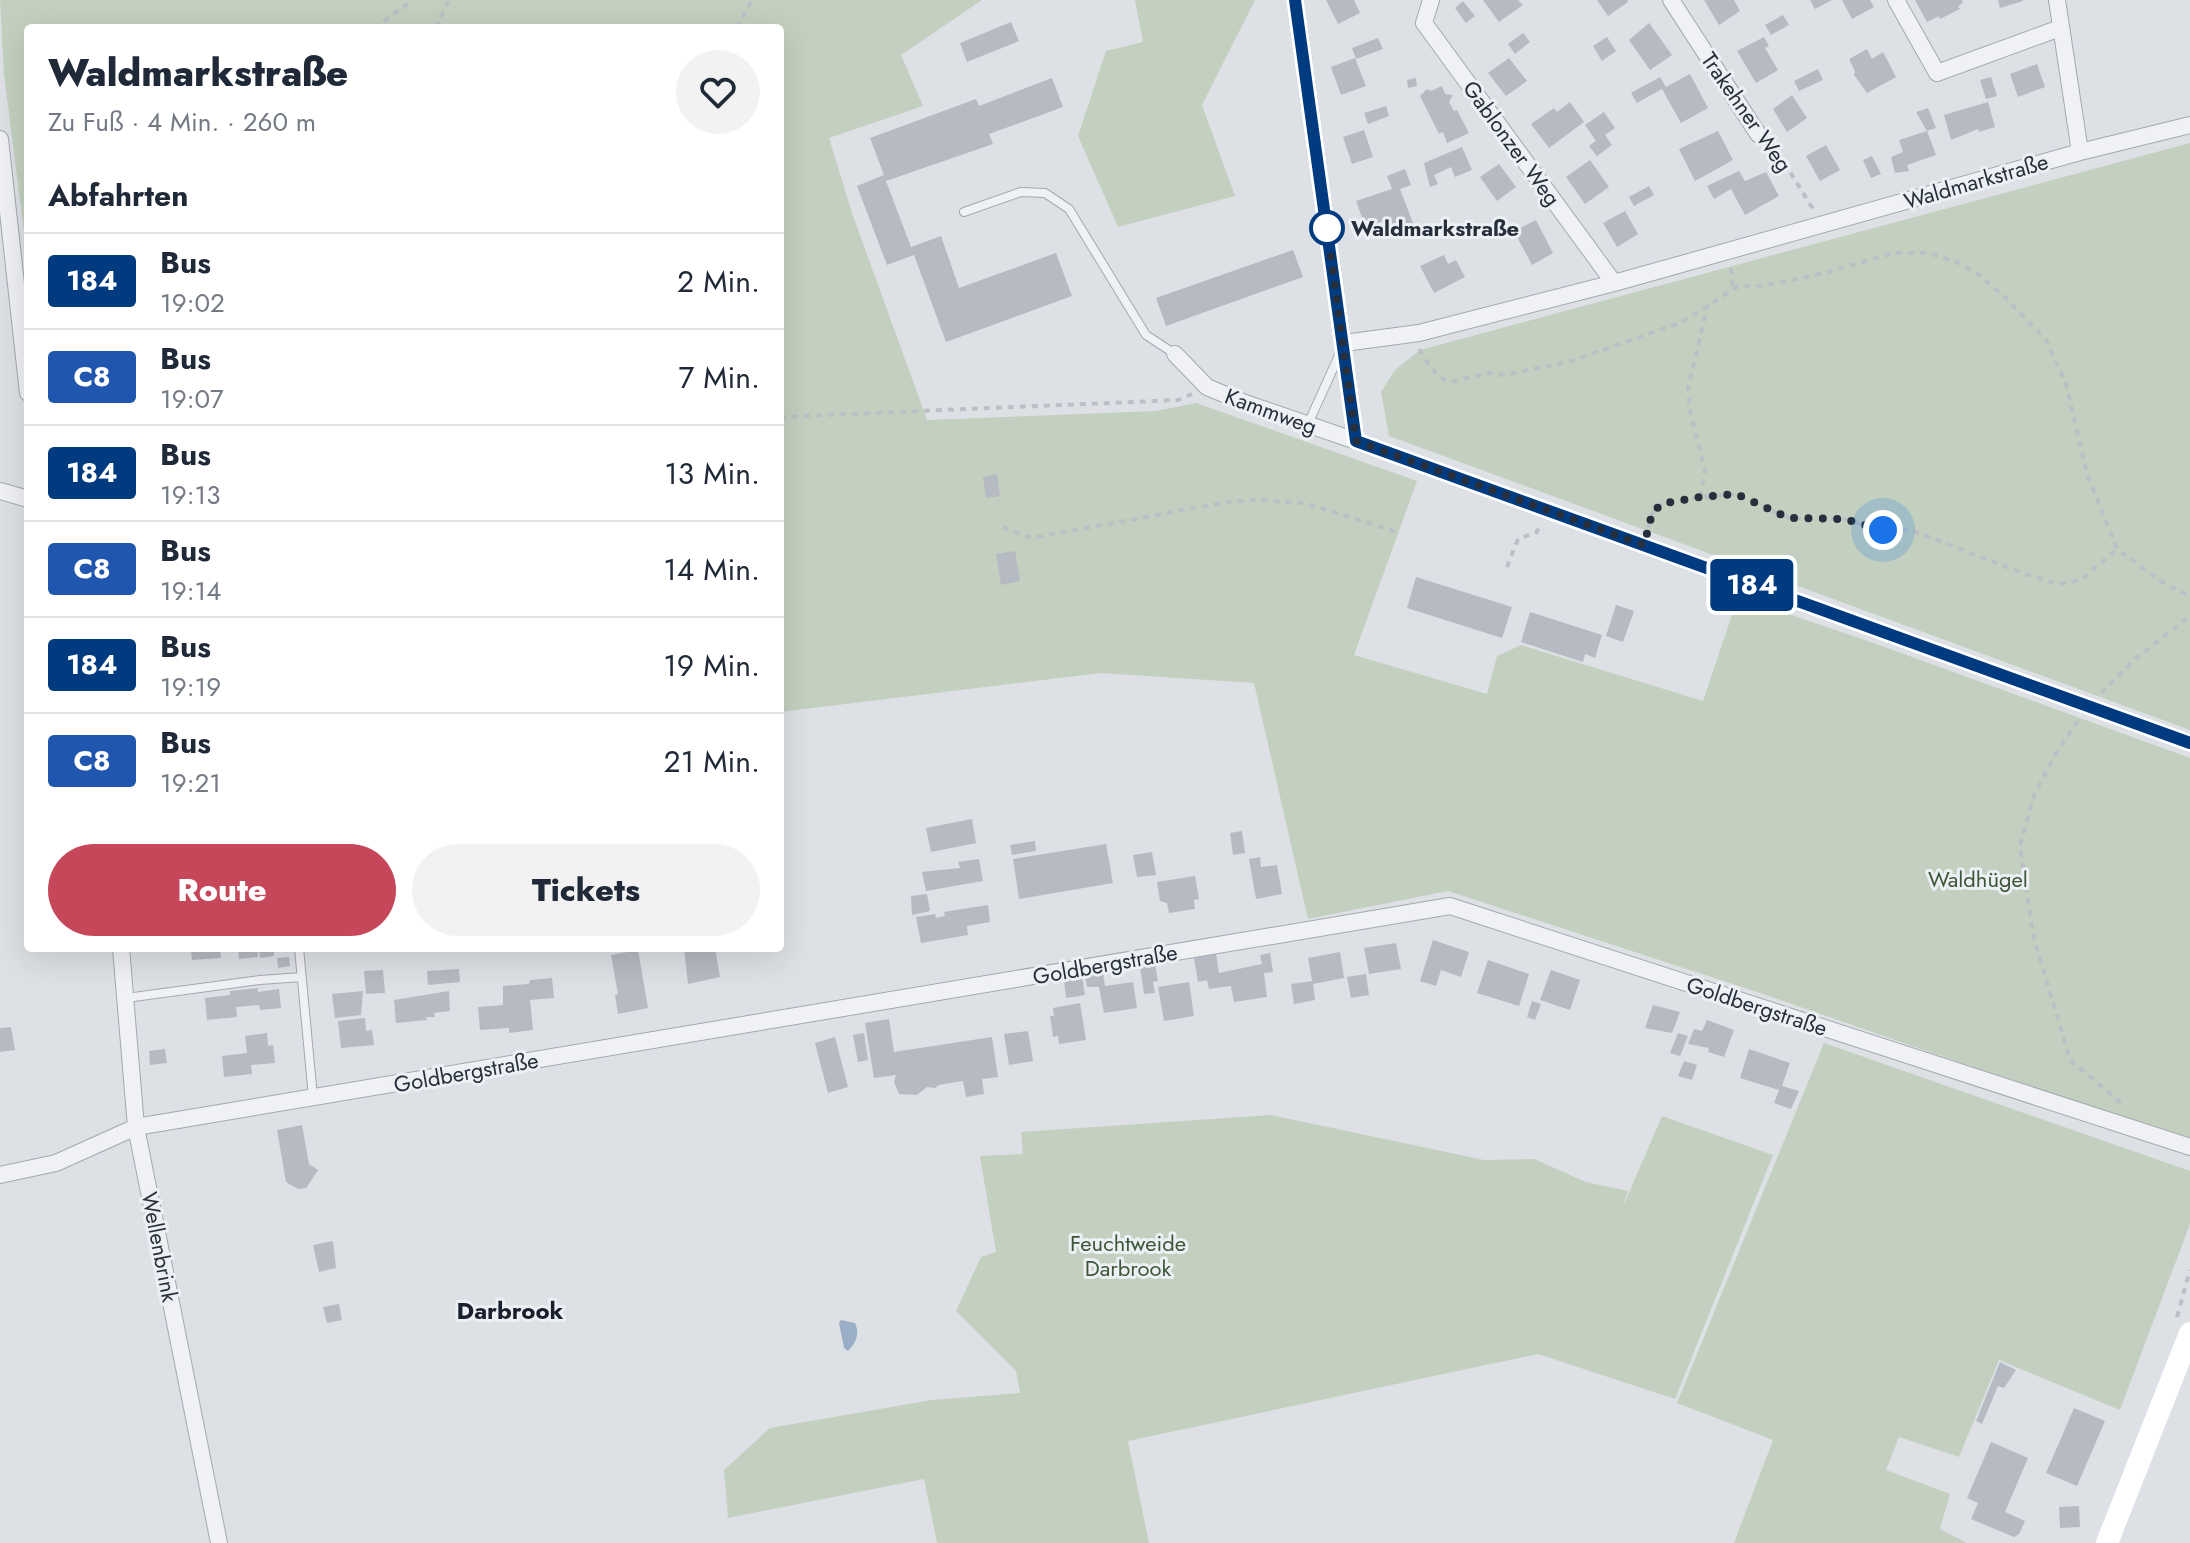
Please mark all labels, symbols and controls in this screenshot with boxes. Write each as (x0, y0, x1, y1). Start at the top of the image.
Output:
text: Waldmarkstraße (48, 45, 348, 100)
street label: Trakehner Weg (1694, 46, 1800, 178)
button: heart (676, 50, 760, 134)
street label: Gablonzer Weg (1456, 74, 1568, 212)
text: Zu Fuß · 4 Min. · 260 m (48, 103, 316, 141)
street label: Waldmarkstraße (1900, 145, 2052, 217)
text: Abfahrten (48, 174, 188, 217)
marker: Waldmarkstraße (1310, 211, 1344, 245)
place label: Waldmarkstraße (1351, 212, 1519, 244)
text: Bus (160, 241, 211, 284)
text: 184 (66, 260, 118, 301)
text: 2 Min. (677, 260, 760, 303)
text: 19:02 (160, 284, 225, 322)
text: Bus (160, 337, 211, 380)
text: C8 (73, 356, 111, 397)
text: 7 Min. (678, 356, 760, 399)
text: 19:07 (160, 380, 224, 418)
street label: Kammweg (1221, 380, 1321, 442)
text: Bus (160, 433, 211, 476)
text: 184 (66, 452, 118, 493)
text: 13 Min. (664, 452, 760, 495)
text: 19:13 (160, 476, 220, 514)
your location (1863, 510, 1903, 550)
text: Bus (160, 529, 211, 572)
text: C8 (73, 548, 111, 589)
text: 14 Min. (663, 548, 760, 591)
line badge: 184 (1706, 559, 1798, 611)
text: 184 (1726, 564, 1778, 605)
text: 19:14 (160, 572, 221, 610)
text: Bus (160, 625, 211, 668)
text: 184 (66, 644, 118, 685)
text: 19 Min. (663, 644, 760, 687)
text: 19:19 (160, 668, 221, 706)
text: Bus (160, 721, 211, 764)
text: C8 (73, 740, 111, 781)
text: 21 Min. (664, 740, 760, 783)
text: 19:21 (160, 764, 221, 802)
button: Route (48, 844, 396, 936)
button: Tickets (412, 844, 760, 936)
park label: Waldhügel (1928, 863, 2028, 895)
street label: Goldbergstraße (1030, 936, 1180, 992)
street label: Goldbergstraße (1682, 968, 1832, 1044)
street label: Goldbergstraße (391, 1044, 541, 1100)
street label: Wellenbrink (134, 1189, 186, 1305)
park label: Feuchtweide Darbrook (1070, 1227, 1186, 1284)
district label: Darbrook (457, 1293, 564, 1328)

